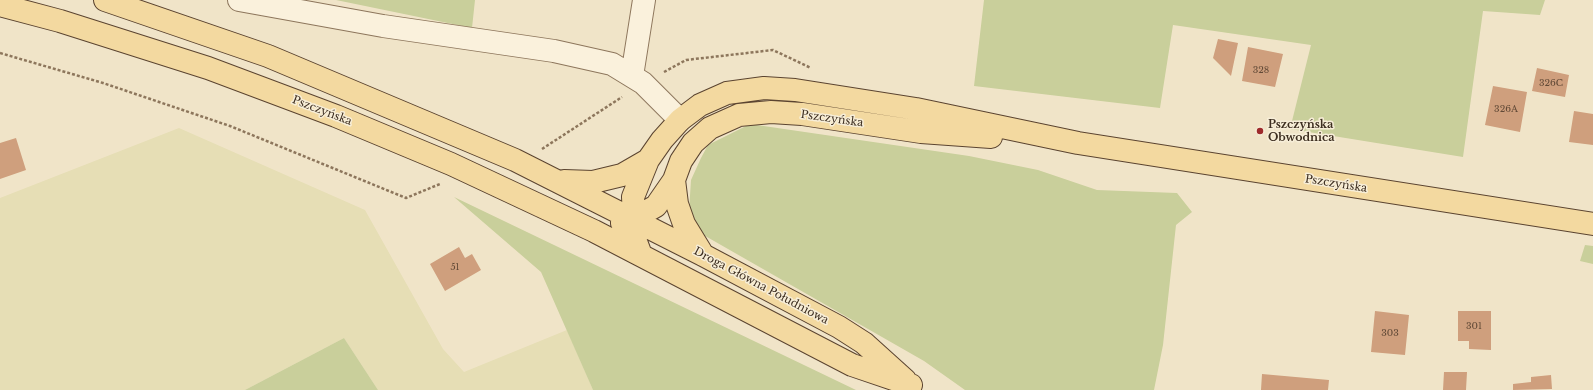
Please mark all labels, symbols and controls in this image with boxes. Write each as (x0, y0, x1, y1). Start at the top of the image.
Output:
house number: 328 (1253, 65, 1269, 75)
house number: 326C (1539, 78, 1563, 88)
street label: Pszczyńska (290, 94, 354, 128)
house number: 326A (1494, 104, 1518, 114)
street label: Pszczyńska (800, 108, 864, 130)
place label: Pszczyńska Obwodnica (1268, 118, 1335, 144)
marker: Pszczyńska Obwodnica (1255, 126, 1265, 136)
street label: Pszczyńska (1304, 173, 1368, 195)
street label: Droga Główna Południowa (691, 245, 831, 327)
house number: 51 (450, 262, 460, 272)
house number: 301 (1466, 321, 1482, 331)
house number: 303 (1381, 328, 1399, 338)

